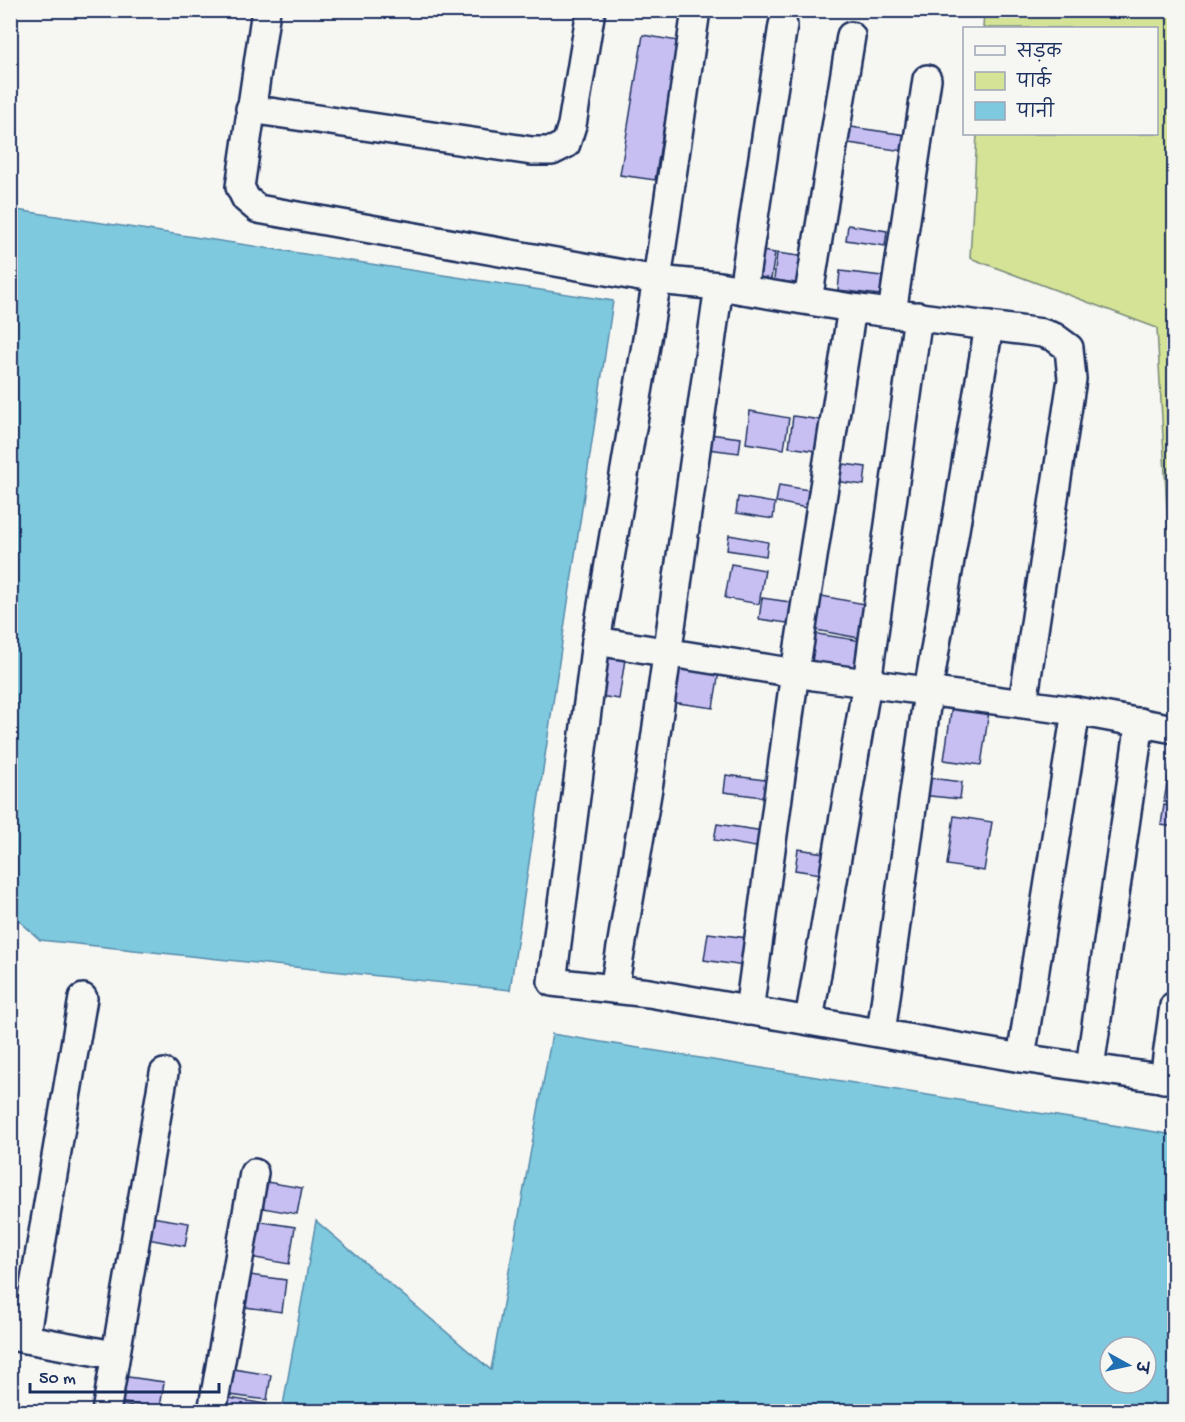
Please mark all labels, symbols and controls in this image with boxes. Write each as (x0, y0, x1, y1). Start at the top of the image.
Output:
legend (963, 27, 1158, 135)
text: सड़क (1016, 43, 1062, 64)
text: पार्क (1016, 67, 1052, 94)
text: पानी (1016, 97, 1055, 124)
north arrow (1098, 1335, 1158, 1395)
scale bar (30, 1356, 219, 1394)
text: उ (1129, 1358, 1150, 1375)
text: 50 m (39, 1369, 76, 1390)

